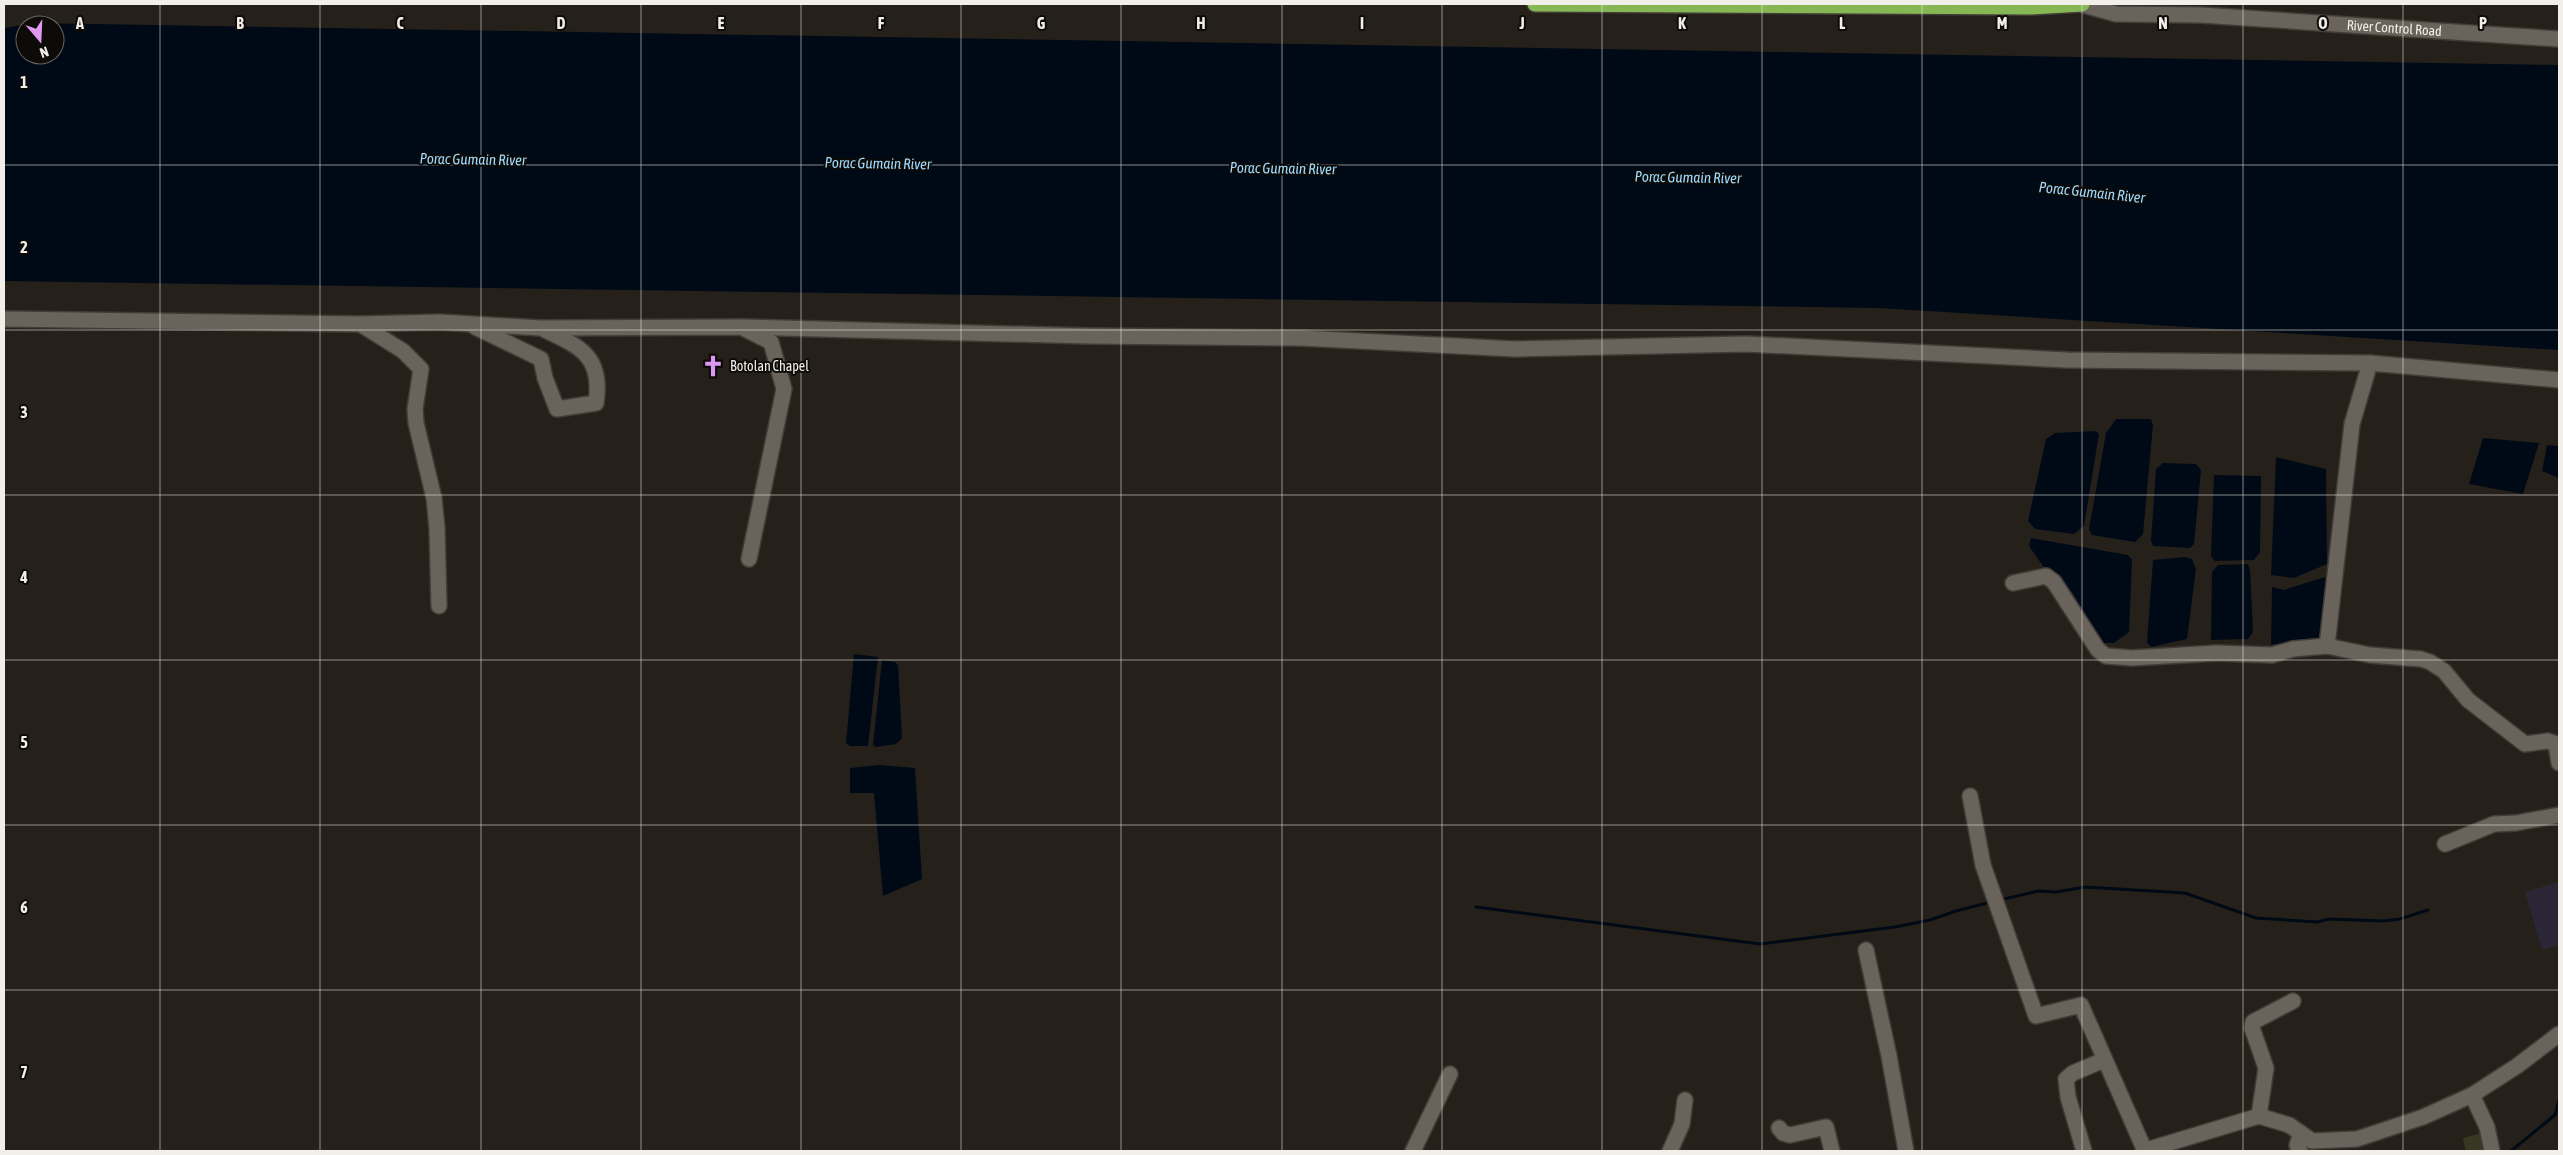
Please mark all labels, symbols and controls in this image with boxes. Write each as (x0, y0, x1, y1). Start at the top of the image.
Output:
text: A (75, 14, 84, 32)
text: B (236, 14, 244, 32)
text: C (396, 14, 404, 32)
text: D (557, 14, 566, 32)
text: E (718, 14, 725, 32)
text: F (878, 14, 885, 32)
text: G (1037, 14, 1046, 32)
text: H (1196, 14, 1206, 32)
text: I (1360, 14, 1364, 32)
text: J (1518, 14, 1525, 32)
text: K (1678, 14, 1686, 32)
text: L (1839, 14, 1846, 32)
text: M (1997, 14, 2007, 32)
text: N (2158, 14, 2168, 32)
text: O (2318, 14, 2328, 32)
text: P (2479, 14, 2487, 32)
north arrow (15, 15, 65, 65)
street label: River Control Road (2346, 17, 2442, 39)
text: N (38, 43, 51, 61)
text: 1 (20, 73, 28, 91)
water label: Porac Gumain River (419, 150, 527, 168)
water label: Porac Gumain River (824, 154, 932, 172)
water label: Porac Gumain River (1229, 159, 1337, 177)
water label: Porac Gumain River (1634, 168, 1742, 186)
water label: Porac Gumain River (2038, 178, 2147, 206)
text: 2 (20, 238, 28, 256)
church icon: Botolan Chapel (700, 353, 726, 379)
place label: Botolan Chapel (730, 358, 809, 374)
text: 3 (20, 403, 28, 421)
text: 4 (19, 568, 28, 586)
text: 5 (20, 733, 28, 751)
text: 6 (20, 898, 28, 916)
text: 7 (20, 1063, 28, 1081)

